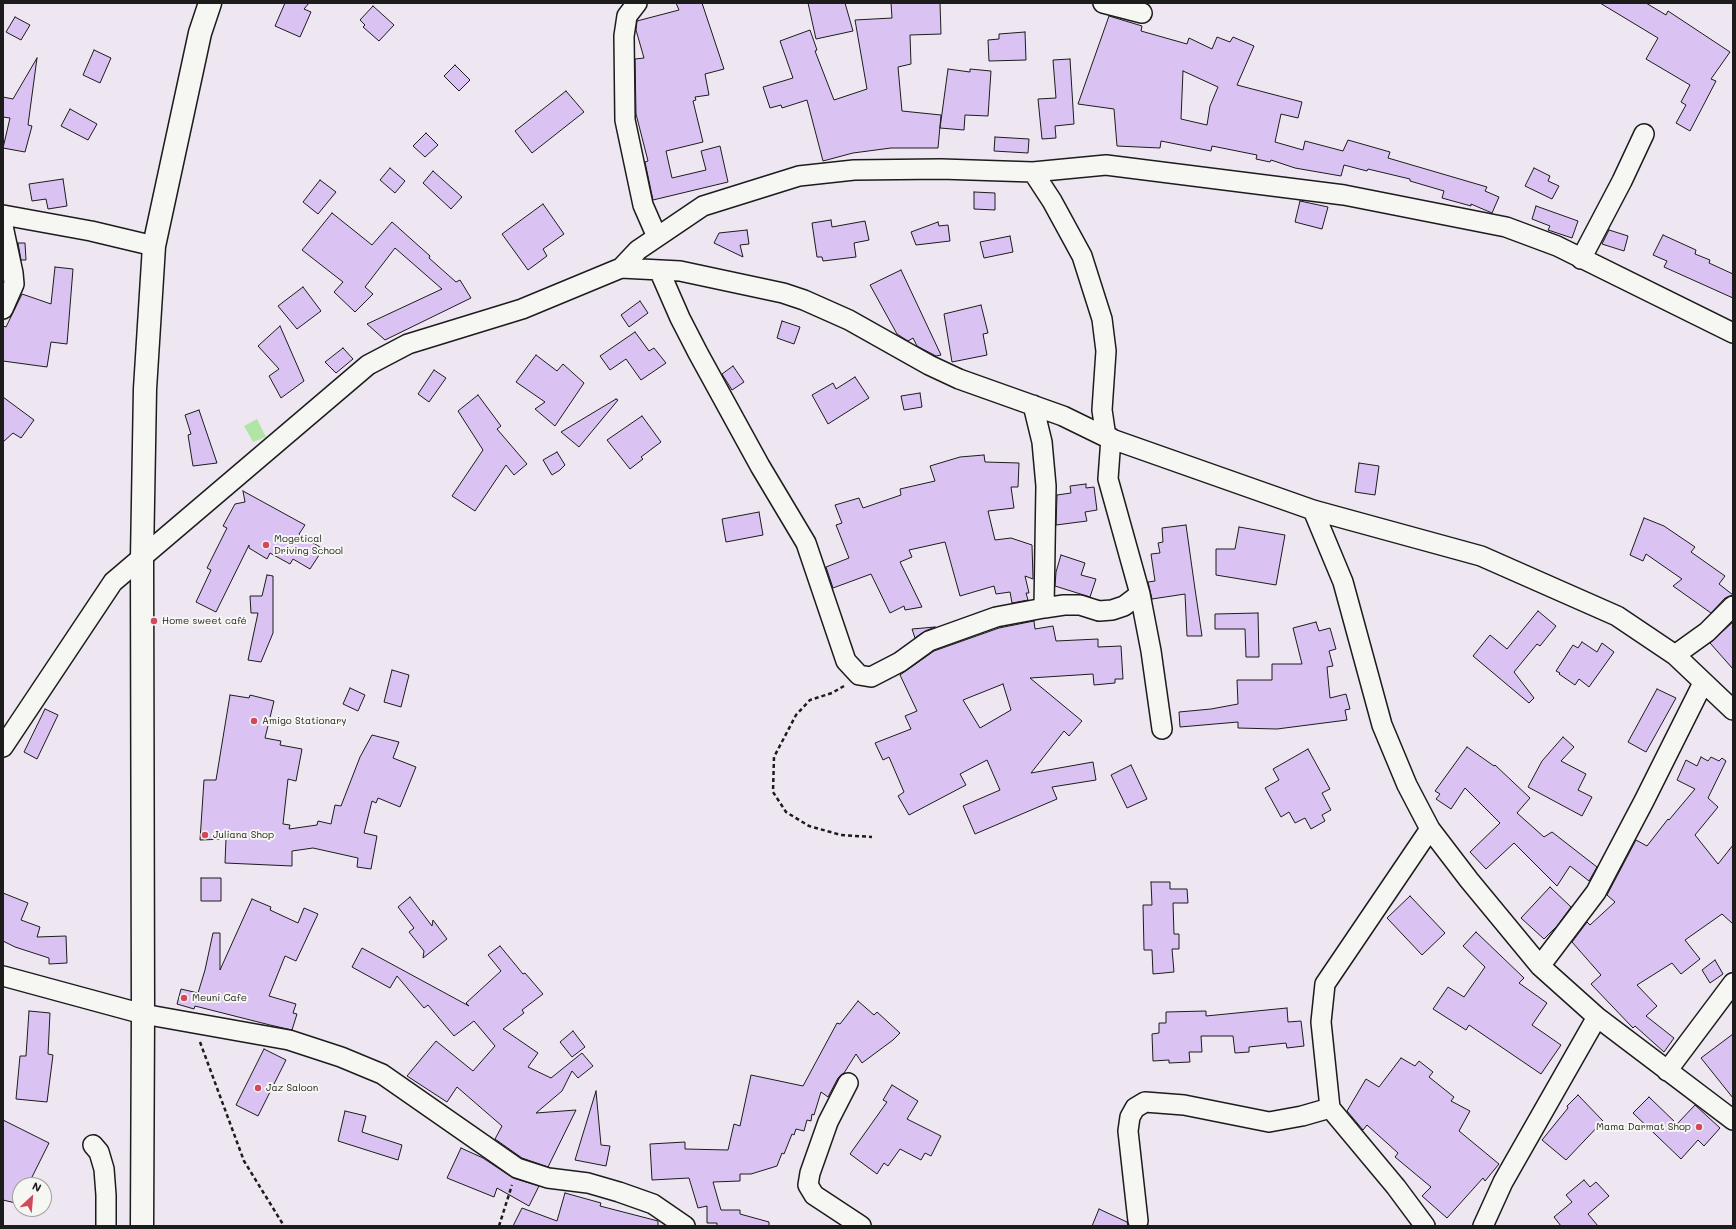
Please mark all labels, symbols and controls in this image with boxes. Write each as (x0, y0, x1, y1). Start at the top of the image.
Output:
place label: Mogetical Driving School (274, 533, 343, 556)
marker: Mogetical Driving School (261, 540, 271, 550)
place label: Home sweet café (162, 615, 247, 627)
marker: Home sweet café (149, 616, 159, 626)
place label: Amigo Stationary (262, 715, 347, 727)
marker: Amigo Stationary (249, 716, 259, 726)
place label: Juliana Shop (213, 829, 274, 841)
marker: Juliana Shop (200, 830, 210, 840)
place label: Meuni Cafe (192, 992, 247, 1004)
marker: Meuni Cafe (179, 993, 189, 1003)
place label: Jaz Saloon (266, 1082, 318, 1094)
marker: Jaz Saloon (253, 1083, 263, 1093)
place label: Mama Darmat Shop (1596, 1121, 1691, 1133)
marker: Mama Darmat Shop (1694, 1122, 1704, 1132)
north arrow (12, 1177, 52, 1217)
text: N (30, 1178, 44, 1195)

